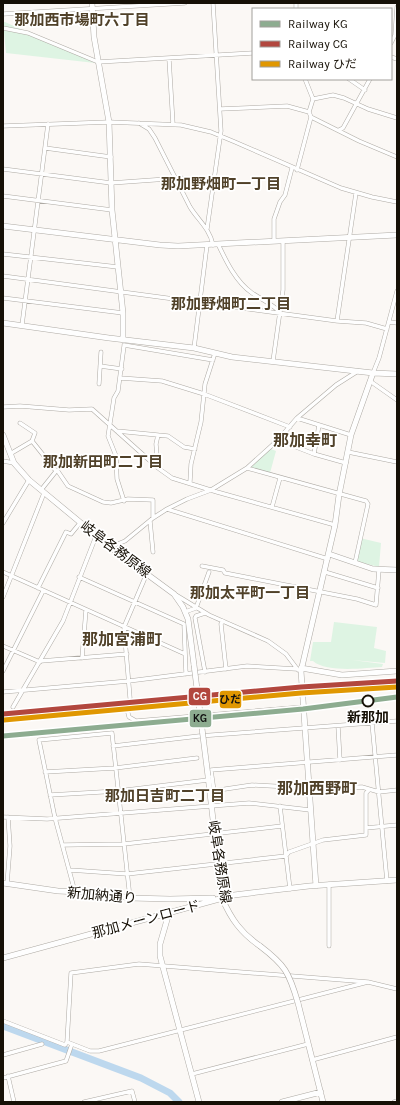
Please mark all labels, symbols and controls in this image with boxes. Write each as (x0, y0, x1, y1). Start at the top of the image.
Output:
legend (252, 8, 392, 80)
district label: 那加西市場町六丁目 (14, 11, 150, 29)
text: Railway KG (288, 17, 348, 31)
text: Railway CG (288, 37, 348, 51)
text: Railway ひだ (288, 57, 357, 71)
district label: 那加野畑町一丁目 (161, 175, 281, 193)
district label: 那加野畑町二丁目 (171, 295, 291, 313)
district label: 那加幸町 (273, 431, 337, 450)
district label: 那加新田町二丁目 (43, 453, 163, 471)
street label: 岐阜各務原線 (77, 517, 154, 581)
district label: 那加太平町一丁目 (190, 584, 310, 602)
district label: 那加宮浦町 (82, 630, 162, 649)
line badge: CG (188, 687, 211, 706)
text: CG (193, 690, 207, 703)
line badge: ひだ (219, 690, 242, 709)
text: ひだ (219, 693, 241, 706)
marker: 新那加 (361, 694, 375, 708)
line badge: KG (189, 709, 212, 728)
place label: 新那加 (347, 709, 389, 726)
text: KG (193, 712, 207, 725)
district label: 那加西野町 (277, 779, 357, 798)
district label: 那加日吉町二丁目 (105, 787, 225, 805)
street label: 岐阜各務原線 (205, 819, 234, 905)
street label: 新加納通り (66, 884, 138, 907)
street label: 那加メーンロード (90, 897, 202, 942)

